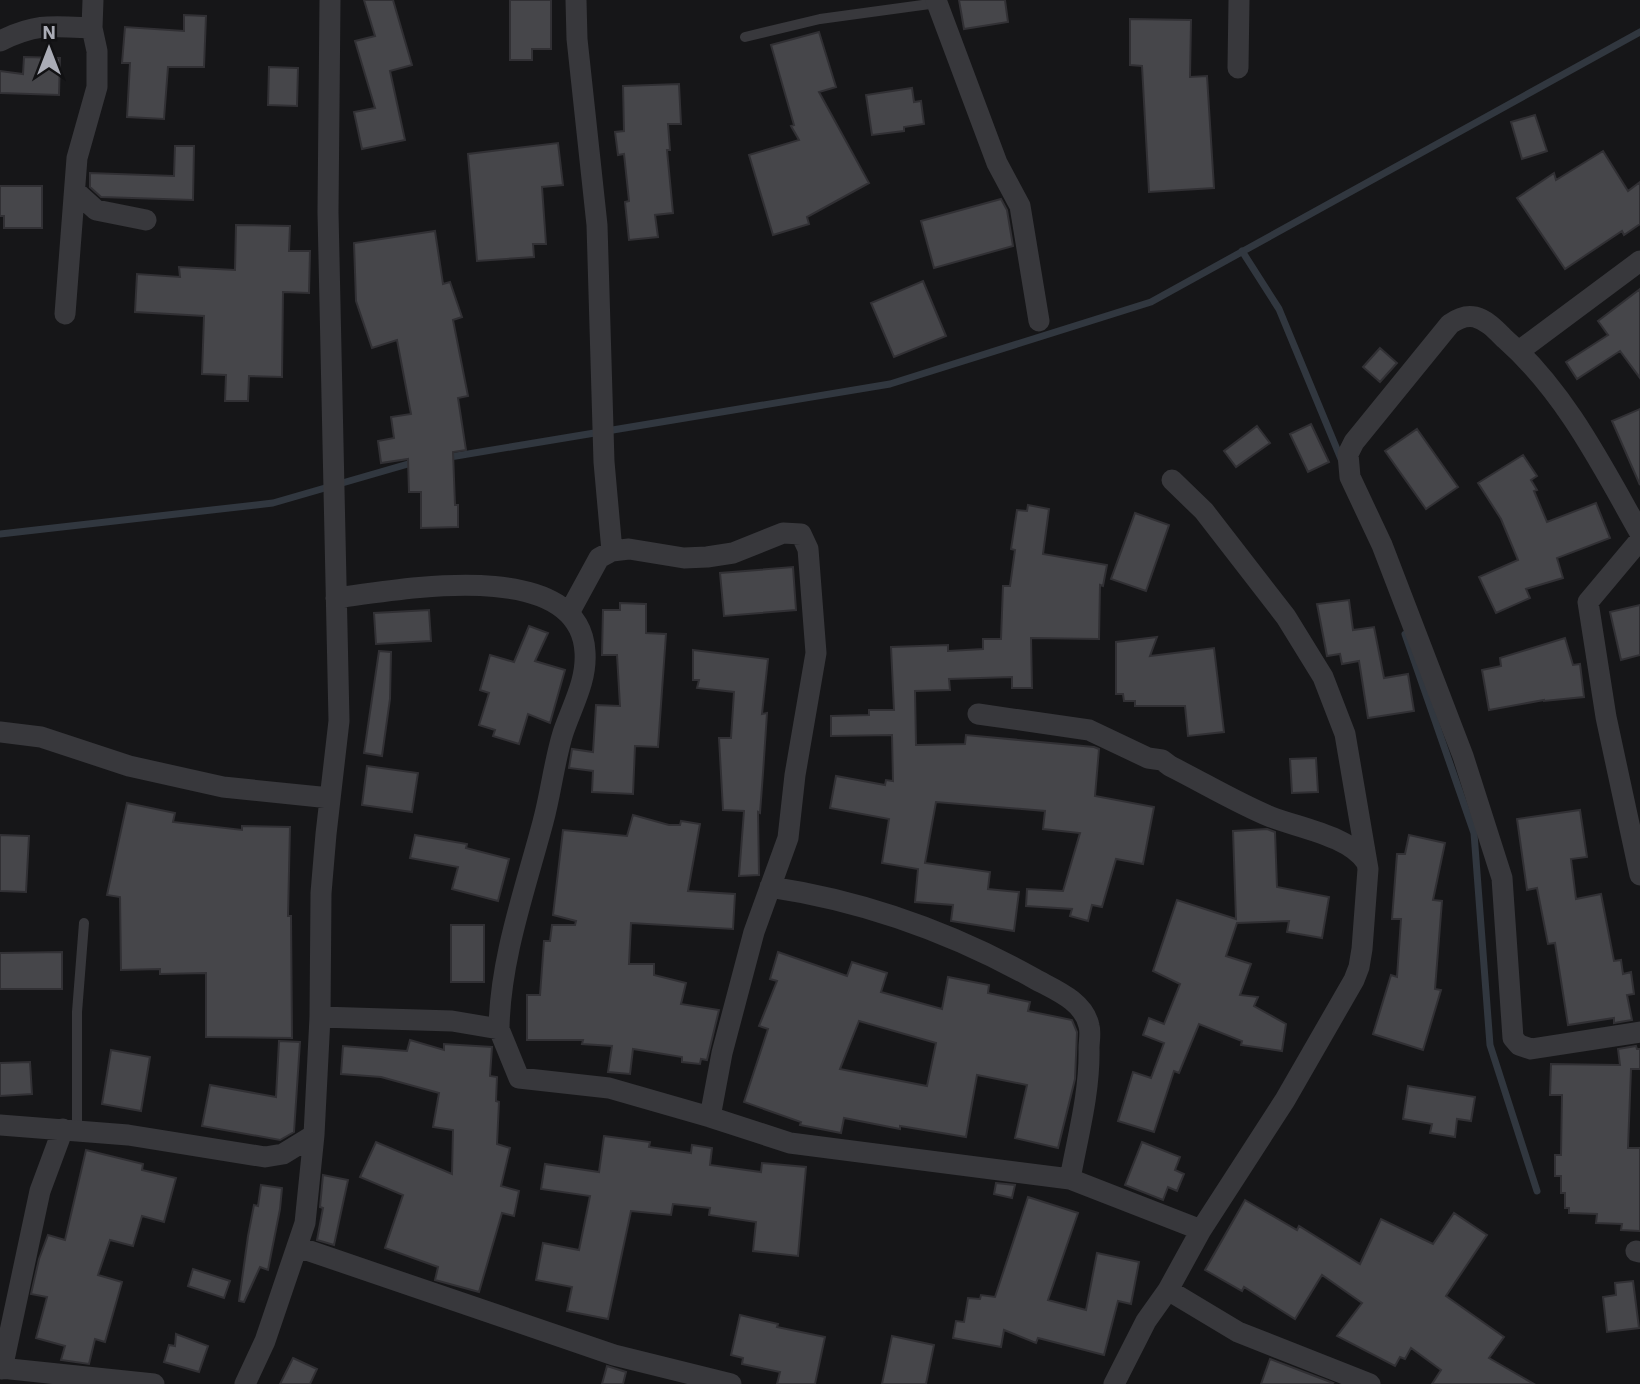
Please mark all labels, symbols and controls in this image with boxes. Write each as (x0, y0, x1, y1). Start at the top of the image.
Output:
north arrow (14, 14, 84, 84)
text: N (42, 20, 56, 44)

